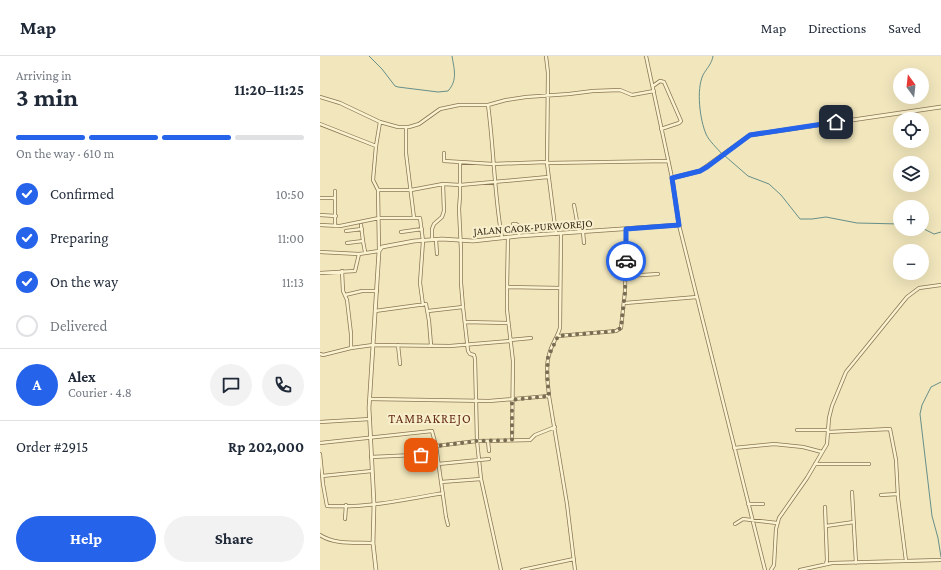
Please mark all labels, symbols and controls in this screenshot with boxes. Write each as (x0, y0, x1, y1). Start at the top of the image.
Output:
text: Map (20, 17, 56, 38)
text: Map (761, 20, 786, 36)
text: Directions (808, 20, 866, 36)
text: Saved (888, 20, 921, 36)
text: Arriving in (16, 68, 72, 83)
north arrow (893, 68, 929, 104)
map controls (893, 68, 929, 280)
text: 11:20–11:25 (234, 82, 304, 98)
text: 3 min (16, 83, 78, 112)
pin (819, 105, 853, 139)
icon: home (825, 111, 847, 133)
button: locate (893, 112, 929, 148)
text: On the way · 610 m (16, 146, 114, 161)
button: layers (893, 156, 929, 192)
icon: check (16, 183, 38, 205)
text: Confirmed (50, 186, 114, 202)
text: 10:50 (276, 187, 304, 202)
button: + (893, 200, 929, 236)
street label: JALAN CAOK-PURWOREJO (472, 217, 593, 238)
icon: check (16, 227, 38, 249)
text: Preparing (50, 230, 109, 246)
text: 11:00 (278, 231, 304, 246)
courier (606, 241, 646, 281)
button: − (893, 244, 929, 280)
icon: car (615, 250, 637, 272)
icon: check (16, 271, 38, 293)
text: On the way (50, 274, 118, 290)
text: 11:13 (282, 275, 304, 290)
text: Delivered (50, 318, 107, 334)
button: chat (210, 364, 252, 406)
button: phone (262, 364, 304, 406)
text: Alex (68, 369, 96, 385)
text: A (33, 377, 41, 393)
text: Courier · 4.8 (68, 385, 132, 400)
district label: TAMBAKREJO (388, 411, 472, 426)
pin (404, 438, 438, 472)
text: Order #2915 (16, 439, 88, 455)
text: Rp 202,000 (228, 439, 304, 455)
icon: bag (410, 444, 432, 466)
button: Help (16, 516, 156, 562)
button: Share (164, 516, 304, 562)

